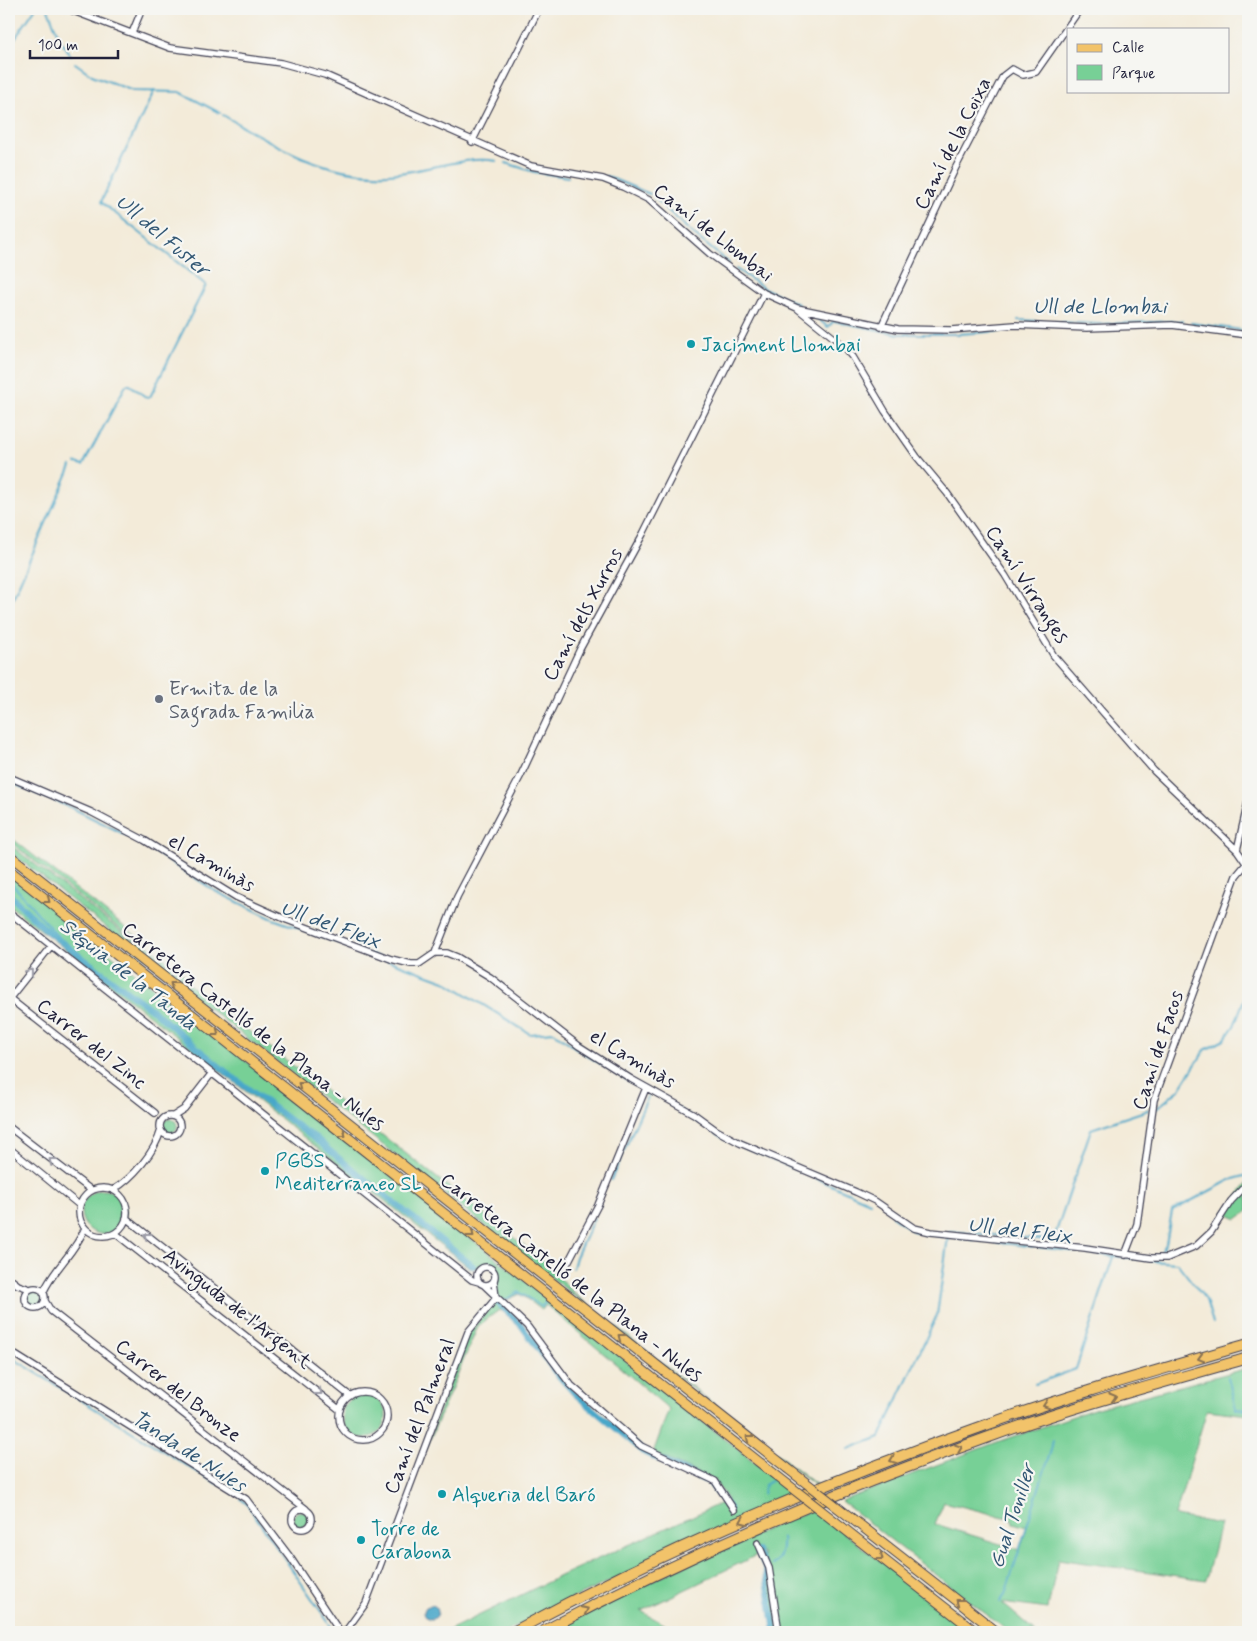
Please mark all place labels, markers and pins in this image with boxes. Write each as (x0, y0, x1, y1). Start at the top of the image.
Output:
place label: Jaciment Llombai (701, 332, 860, 359)
marker: Jaciment Llombai (685, 338, 697, 350)
place label: Ermita de la Sagrada Familia (169, 676, 315, 728)
marker: Ermita de la Sagrada Familia (153, 693, 165, 705)
place label: PGBS Mediterraneo SL (275, 1148, 422, 1198)
marker: PGBS Mediterraneo SL (259, 1165, 271, 1177)
place label: Alqueria del Baró (452, 1482, 596, 1509)
marker: Alqueria del Baró (436, 1488, 448, 1500)
place label: Torre de Carabona (371, 1516, 452, 1566)
marker: Torre de Carabona (355, 1534, 367, 1546)

